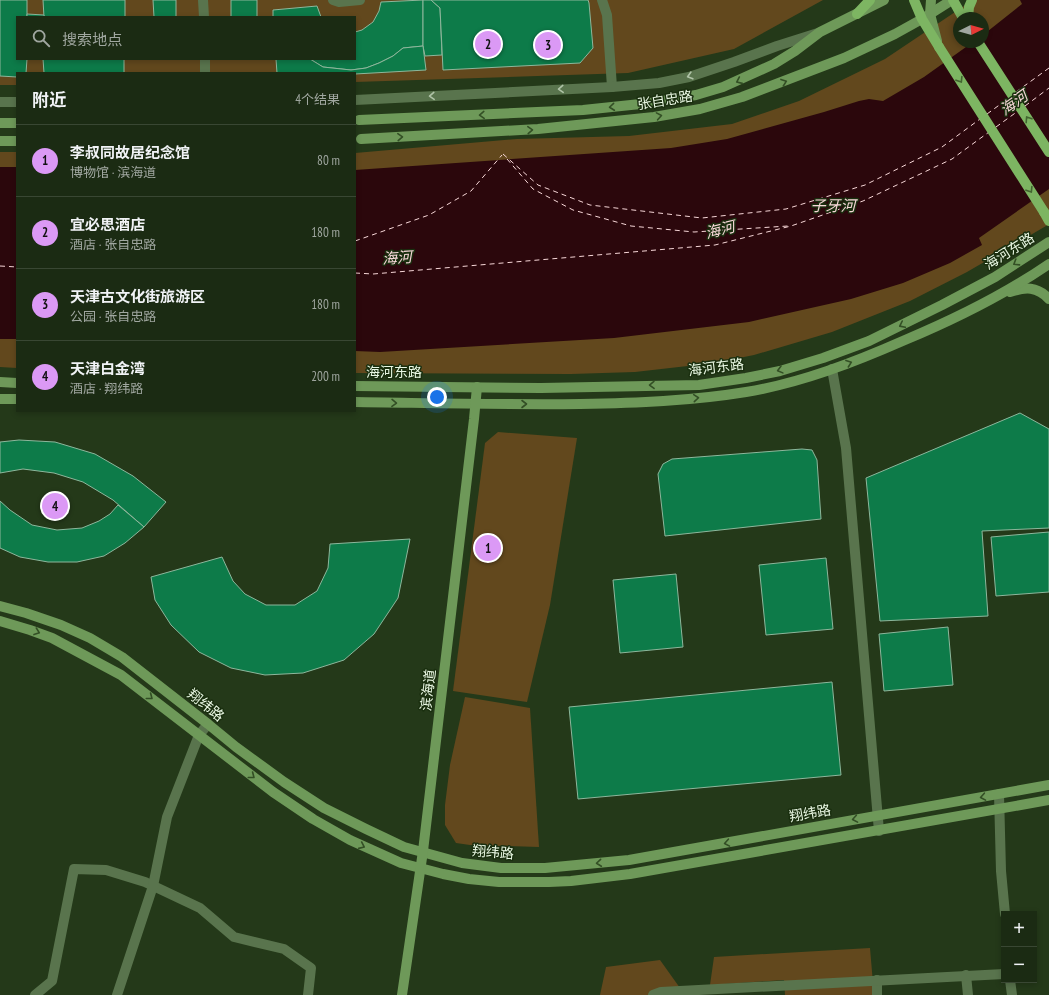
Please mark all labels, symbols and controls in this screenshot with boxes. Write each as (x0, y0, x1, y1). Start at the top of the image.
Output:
north arrow (953, 12, 989, 48)
search box (16, 16, 356, 60)
icon: search (30, 27, 52, 49)
pin: 2 (475, 29, 501, 59)
text: 搜索地点 (62, 30, 122, 49)
pin: 3 (535, 30, 561, 60)
one-way arrow (687, 71, 694, 80)
one-way arrow (735, 76, 742, 84)
one-way arrow (955, 76, 963, 83)
one-way arrow (780, 78, 787, 86)
water label: 海河 (996, 84, 1034, 119)
one-way arrow (558, 85, 564, 94)
street label: 张自忠路 (636, 87, 694, 113)
text: 附近 (32, 89, 66, 111)
text: 4个结果 (295, 91, 340, 108)
one-way arrow (429, 92, 435, 100)
one-way arrow (609, 102, 615, 111)
one-way arrow (479, 110, 485, 119)
one-way arrow (656, 112, 662, 121)
one-way arrow (1025, 116, 1033, 123)
one-way arrow (527, 125, 533, 134)
one-way arrow (397, 133, 403, 141)
text: 李叔同故居纪念馆 (70, 143, 190, 162)
text: 1 (42, 152, 48, 169)
text: 80 m (317, 152, 340, 169)
text: 博物馆 · 滨海道 (70, 164, 156, 181)
one-way arrow (1025, 186, 1033, 193)
water label: 子牙河 (810, 196, 858, 215)
text: 宜必思酒店 (70, 215, 145, 234)
water label: 海河 (703, 216, 740, 242)
text: 2 (42, 224, 48, 241)
text: 180 m (311, 224, 340, 241)
street label: 海河东路 (980, 229, 1038, 273)
text: 酒店 · 张自忠路 (70, 236, 156, 253)
water label: 海河 (381, 247, 416, 268)
one-way arrow (1013, 259, 1020, 266)
text: 天津古文化街旅游区 (70, 287, 205, 306)
text: 3 (42, 296, 48, 313)
text: 180 m (311, 296, 340, 313)
text: 公园 · 张自忠路 (70, 308, 156, 325)
one-way arrow (899, 320, 906, 328)
street label: 海河东路 (687, 355, 745, 379)
text: 天津白金湾 (70, 359, 145, 378)
one-way arrow (846, 359, 853, 367)
street label: 海河东路 (366, 363, 422, 381)
one-way arrow (777, 365, 784, 374)
text: 4 (42, 368, 48, 385)
text: 200 m (311, 368, 340, 385)
text: 酒店 · 翔纬路 (70, 380, 143, 397)
one-way arrow (649, 381, 655, 390)
your location (427, 387, 447, 407)
one-way arrow (693, 394, 699, 403)
one-way arrow (391, 399, 397, 407)
one-way arrow (521, 400, 527, 408)
pin: 4 (42, 491, 68, 521)
pin: 1 (475, 533, 501, 563)
one-way arrow (34, 628, 41, 636)
street label: 滨海道 (417, 668, 439, 712)
street label: 翔纬路 (184, 685, 228, 725)
one-way arrow (145, 692, 152, 699)
one-way arrow (248, 772, 255, 779)
one-way arrow (980, 792, 986, 800)
street label: 翔纬路 (788, 800, 832, 826)
one-way arrow (852, 815, 858, 823)
one-way arrow (724, 838, 730, 846)
one-way arrow (357, 841, 365, 849)
street label: 翔纬路 (471, 841, 515, 863)
one-way arrow (596, 859, 602, 868)
map controls (1001, 911, 1037, 983)
button: + (1001, 911, 1037, 947)
button: − (1001, 947, 1037, 983)

